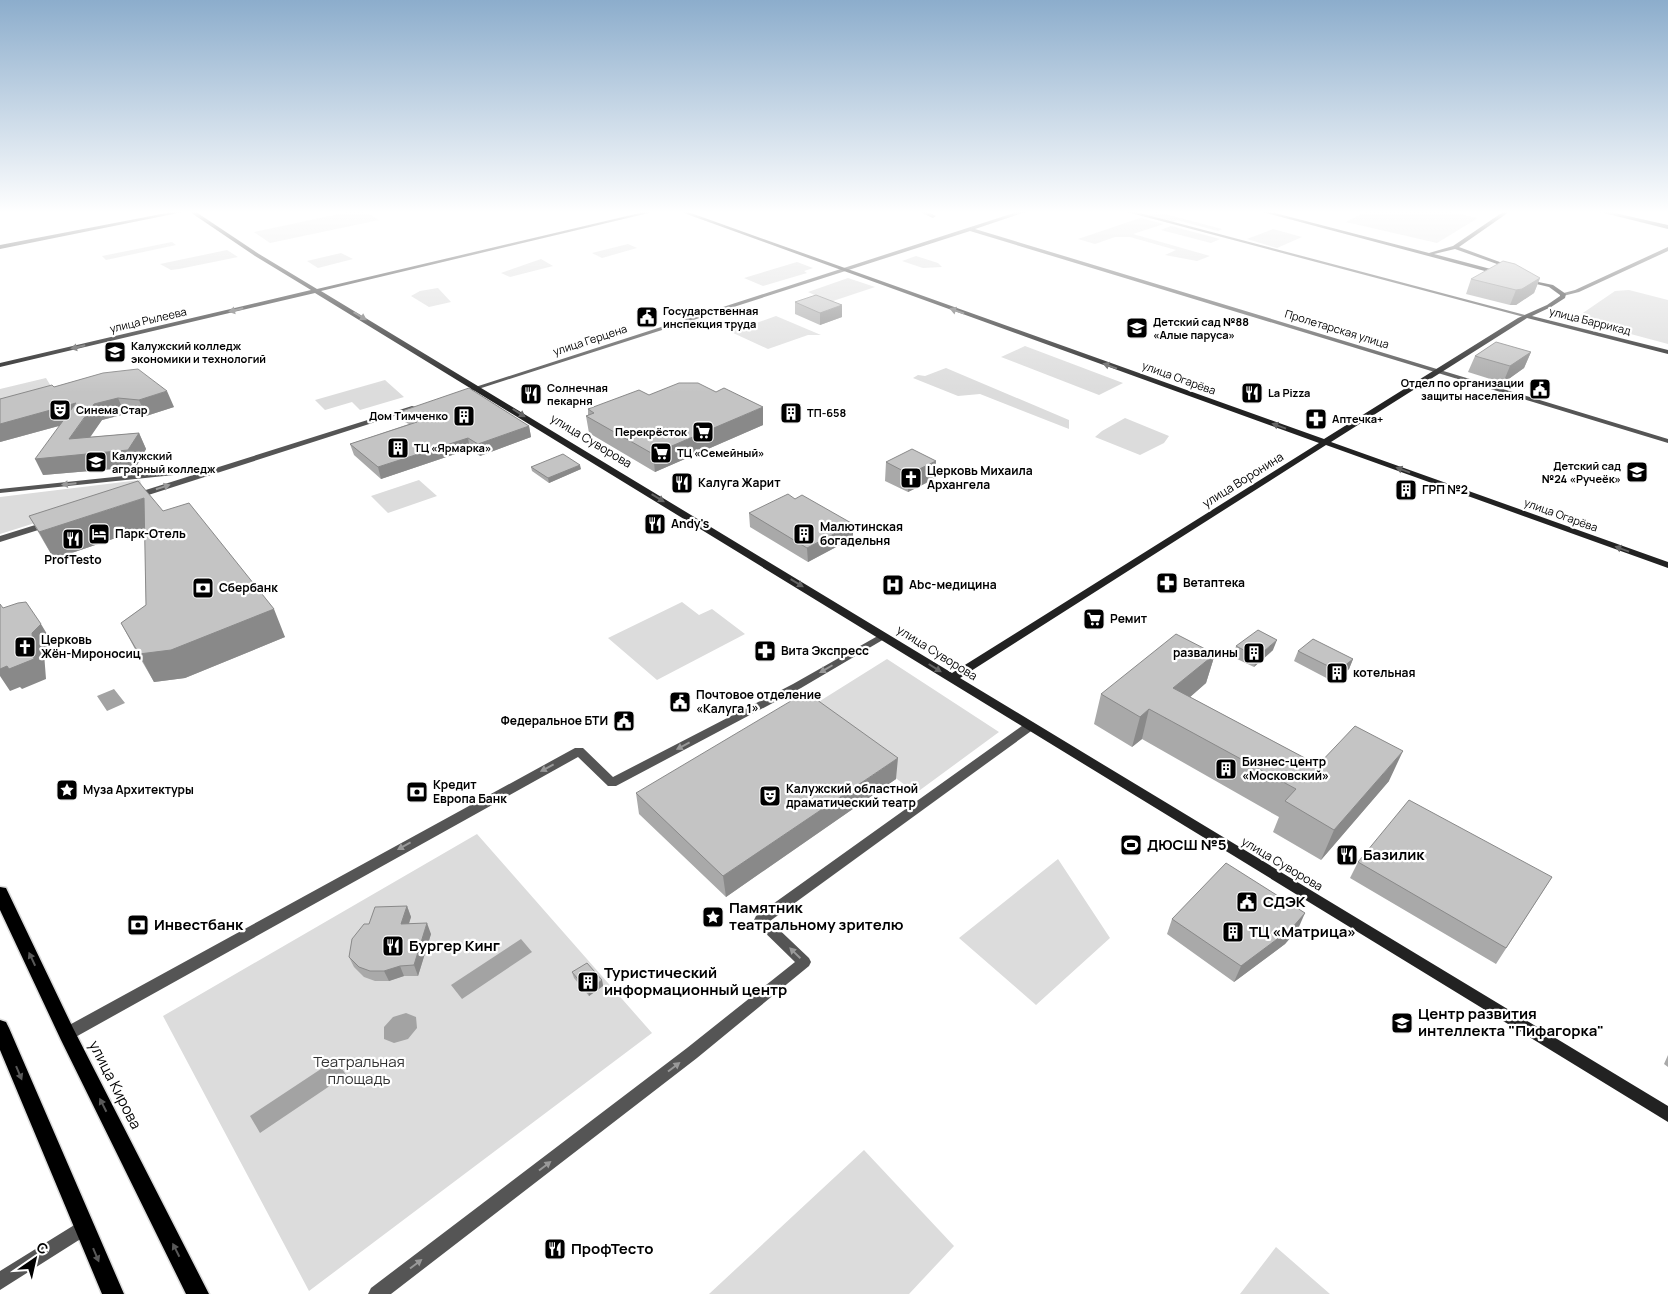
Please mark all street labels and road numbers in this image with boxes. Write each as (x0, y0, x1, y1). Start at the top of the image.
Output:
street label: улица Рылеева (108, 303, 188, 336)
street label: улица Баррикад (1548, 303, 1633, 338)
street label: Пролетарская улица (1283, 306, 1391, 352)
street label: улица Герцена (551, 320, 629, 359)
street label: улица Огарёва (1140, 357, 1218, 398)
street label: улица Суворова (547, 410, 635, 472)
street label: улица Воронина (1199, 448, 1287, 511)
street label: улица Огарёва (1522, 494, 1600, 535)
street label: улица Суворова (894, 621, 981, 684)
street label: улица Суворова (1238, 833, 1326, 895)
street label: улица Кирова (84, 1037, 147, 1133)

